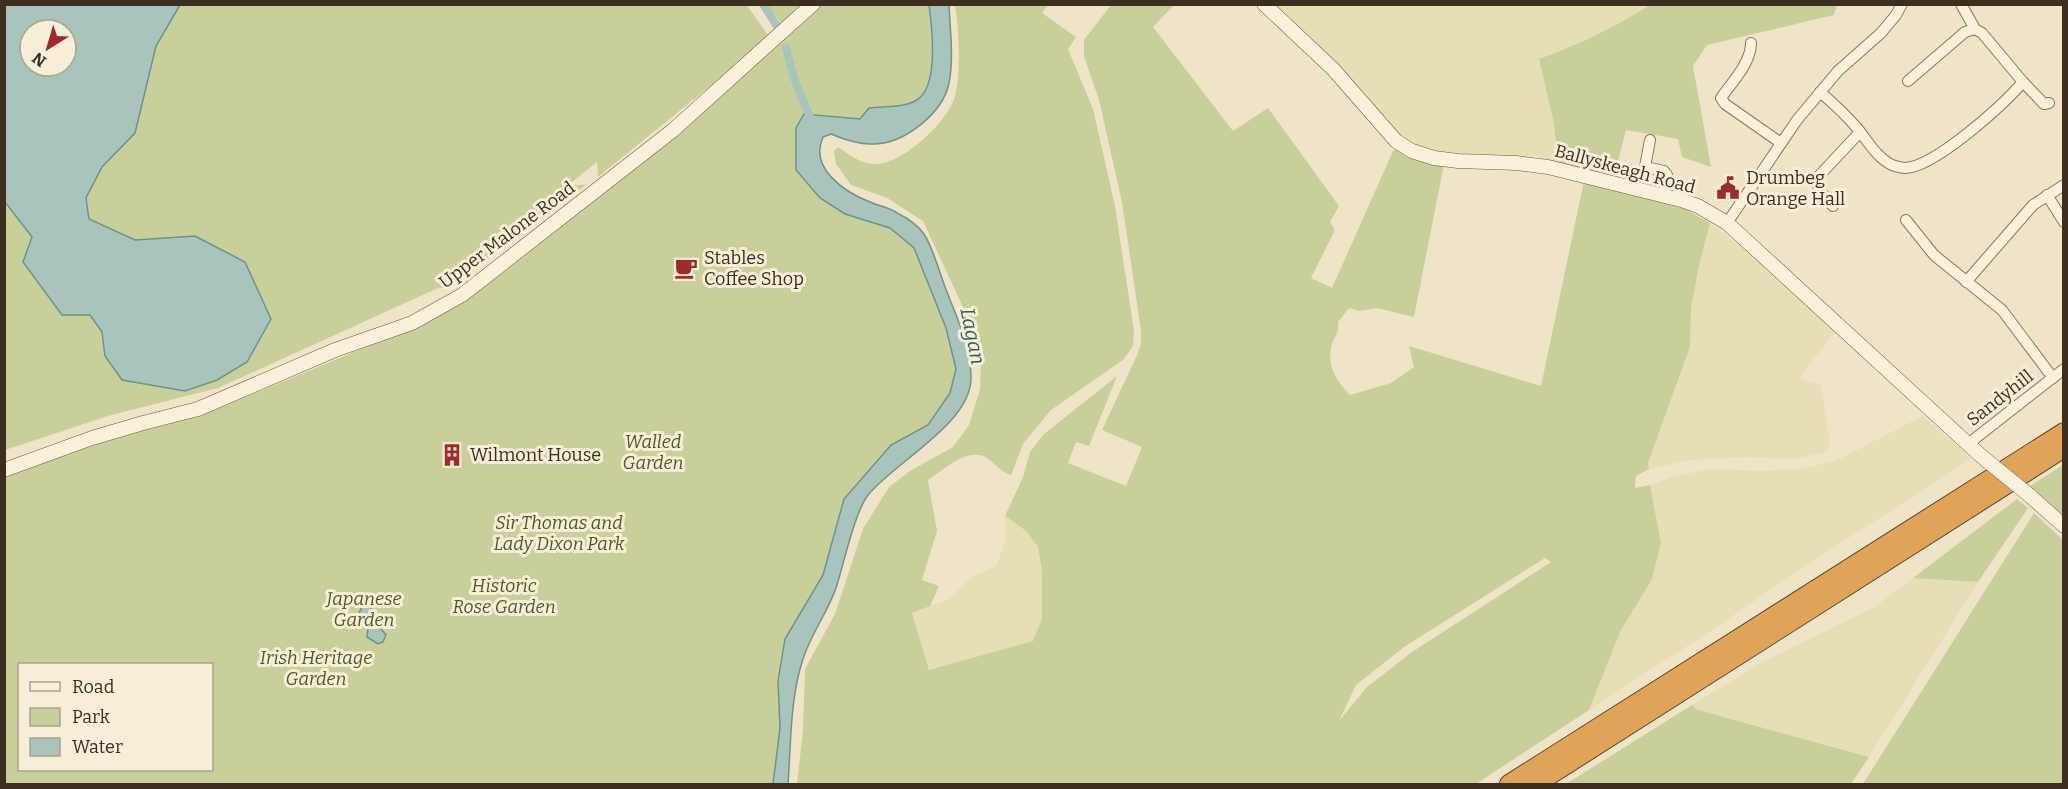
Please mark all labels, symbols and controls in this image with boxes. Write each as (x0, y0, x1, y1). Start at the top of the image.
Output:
north arrow (18, 18, 78, 78)
text: N (29, 48, 50, 71)
street label: Ballyskeagh Road (1552, 140, 1698, 198)
place label: Drumbeg Orange Hall (1746, 167, 1845, 210)
public building icon: Drumbeg Orange Hall (1715, 175, 1741, 201)
street label: Upper Malone Road (435, 176, 580, 293)
place label: Stables Coffee Shop (704, 247, 804, 290)
cafe icon: Stables Coffee Shop (673, 255, 699, 281)
water label: Lagan (955, 305, 991, 367)
street label: Sandyhill (1962, 365, 2038, 431)
park label: Walled Garden (623, 431, 683, 474)
building icon: Wilmont House (439, 442, 465, 468)
place label: Wilmont House (470, 444, 601, 466)
park label: Sir Thomas and Lady Dixon Park (493, 512, 625, 555)
park label: Historic Rose Garden (452, 575, 556, 618)
park label: Japanese Garden (324, 588, 402, 631)
park label: Irish Heritage Garden (260, 647, 372, 690)
legend (18, 663, 213, 771)
text: Road (72, 676, 115, 698)
text: Park (72, 706, 111, 728)
text: Water (72, 736, 123, 758)

